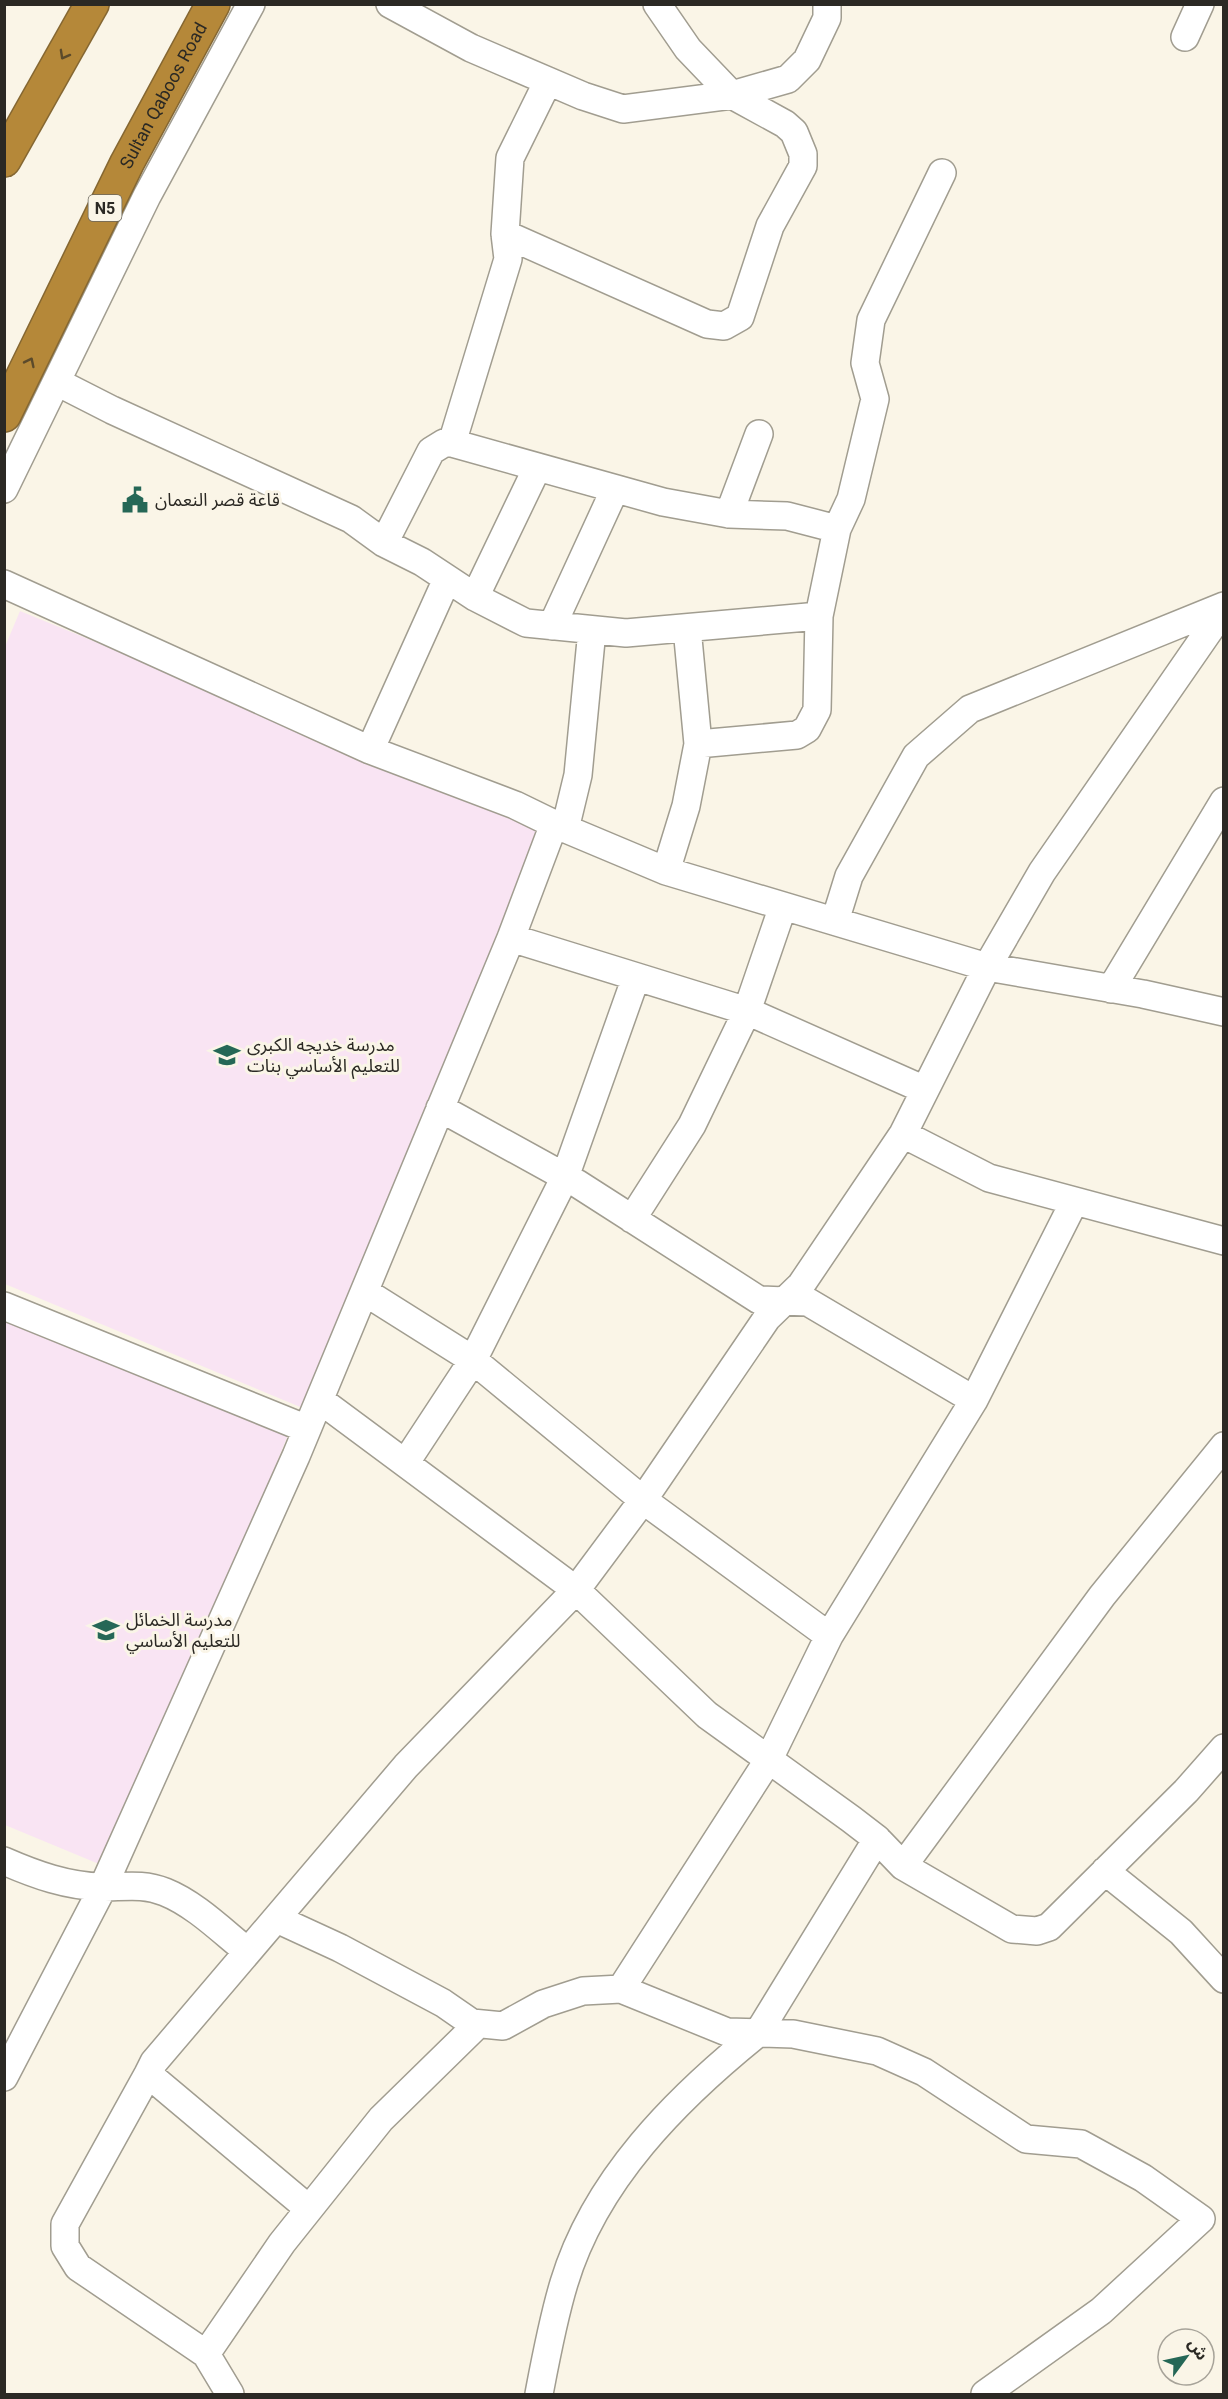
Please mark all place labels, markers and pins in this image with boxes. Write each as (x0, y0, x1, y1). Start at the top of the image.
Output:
public building icon: قاعة قصر النعمان (120, 485, 150, 515)
place label: قاعة قصر النعمان (155, 489, 280, 511)
place label: مدرسة خديجه الكبرى للتعليم الأساسي بنات (247, 1034, 400, 1079)
school or university icon: مدرسة خديجه الكبرى للتعليم الأساسي بنات (212, 1040, 242, 1070)
place label: مدرسة الخمائل للتعليم الأساسي (126, 1609, 240, 1654)
school or university icon: مدرسة الخمائل للتعليم الأساسي (91, 1615, 121, 1645)

